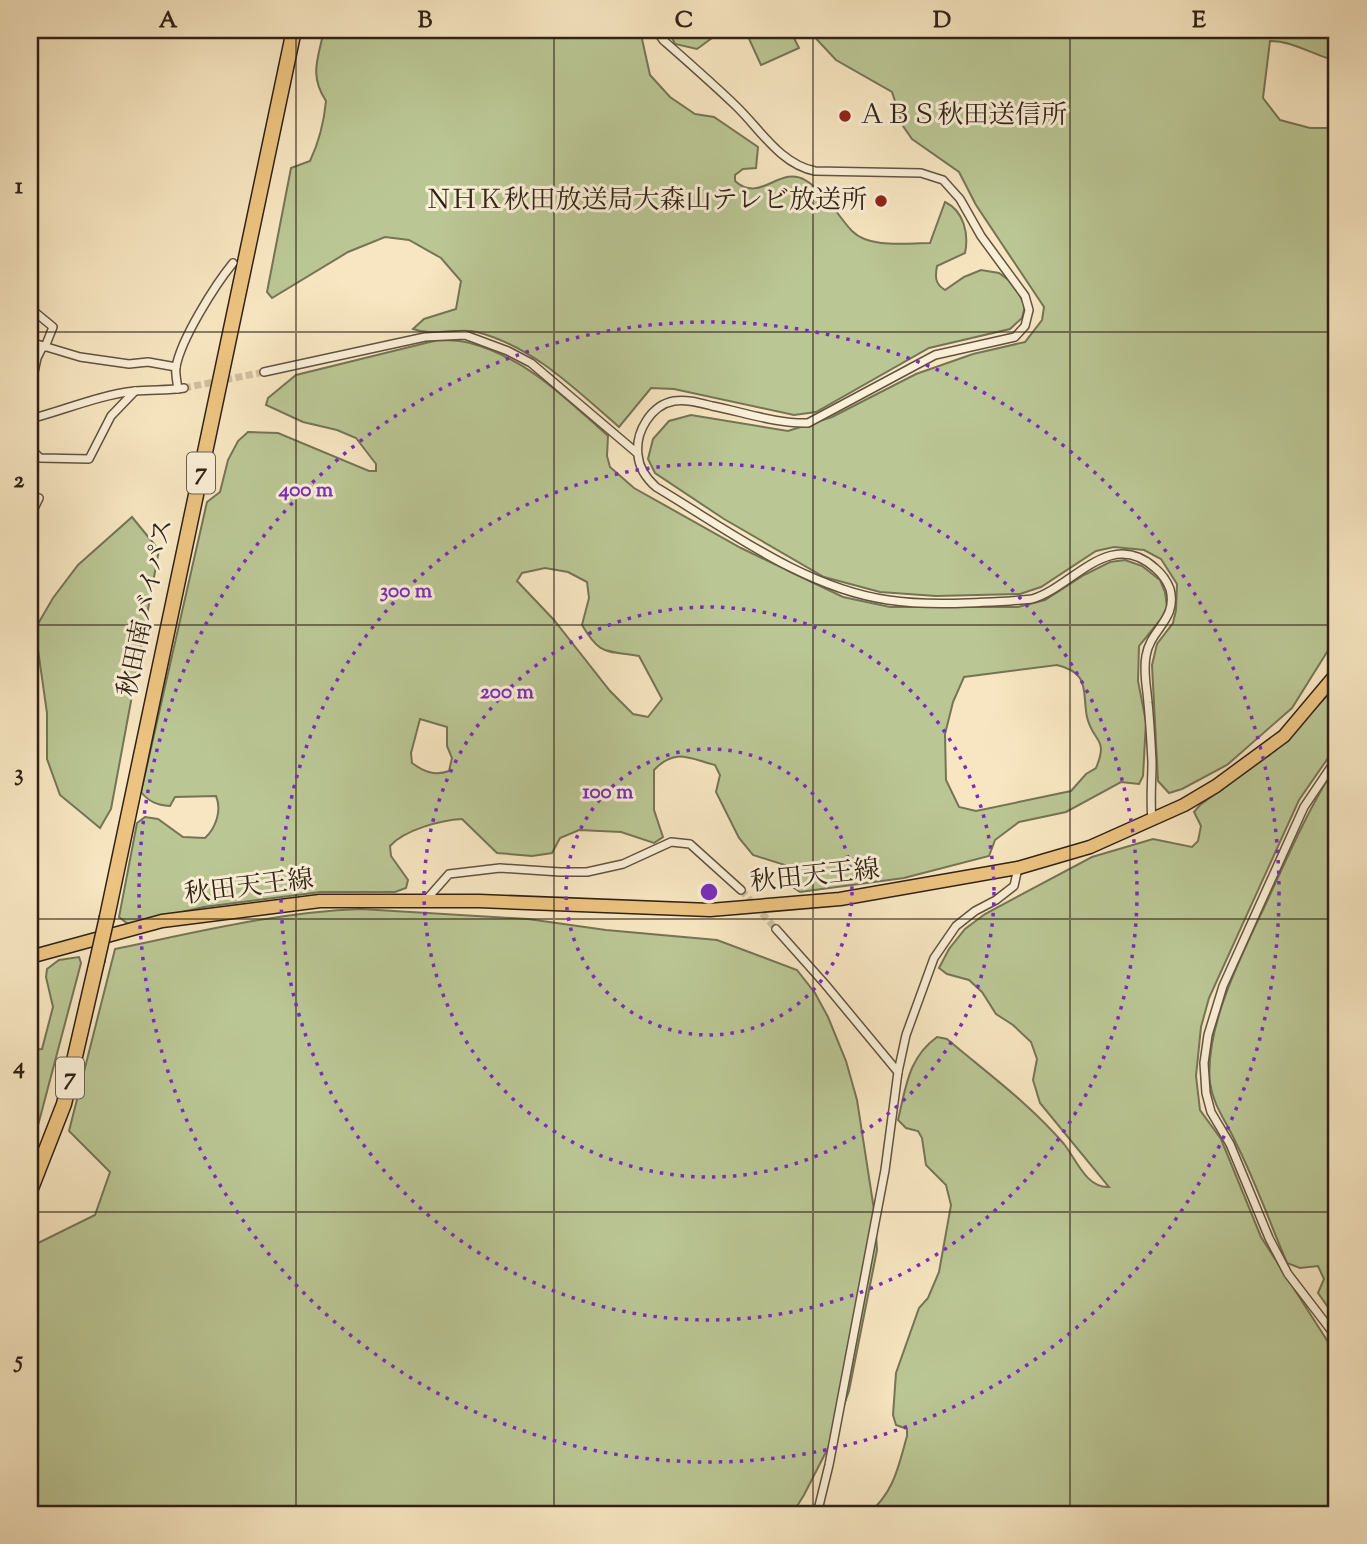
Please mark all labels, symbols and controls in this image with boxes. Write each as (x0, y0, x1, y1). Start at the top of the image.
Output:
text: A (159, 5, 178, 38)
text: B (418, 5, 433, 38)
text: C (675, 5, 693, 38)
text: D (933, 5, 951, 38)
text: E (1192, 5, 1206, 38)
place label: ＡＢＳ秋田送信所 (859, 98, 1067, 135)
marker: ＡＢＳ秋田送信所 (837, 108, 853, 124)
text: 1 (15, 171, 23, 204)
place label: ＮＨＫ秋田放送局大森山テレビ放送所 (426, 183, 867, 220)
marker: ＮＨＫ秋田放送局大森山テレビ放送所 (873, 193, 889, 209)
road number: 7 (187, 452, 215, 494)
text: 2 (14, 465, 25, 498)
text: 400 m (278, 476, 334, 506)
street label: 秋田南バイパス (110, 515, 184, 701)
text: 300 m (380, 577, 433, 607)
text: 200 m (480, 678, 535, 708)
text: 3 (14, 758, 24, 791)
text: 100 m (583, 778, 634, 808)
street label: 秋田天王線 (748, 852, 882, 902)
street label: 秋田天王線 (182, 862, 316, 914)
centre of rings (697, 880, 721, 904)
text: 4 (12, 1051, 25, 1084)
road number: 7 (56, 1058, 84, 1098)
text: 5 (13, 1345, 23, 1378)

